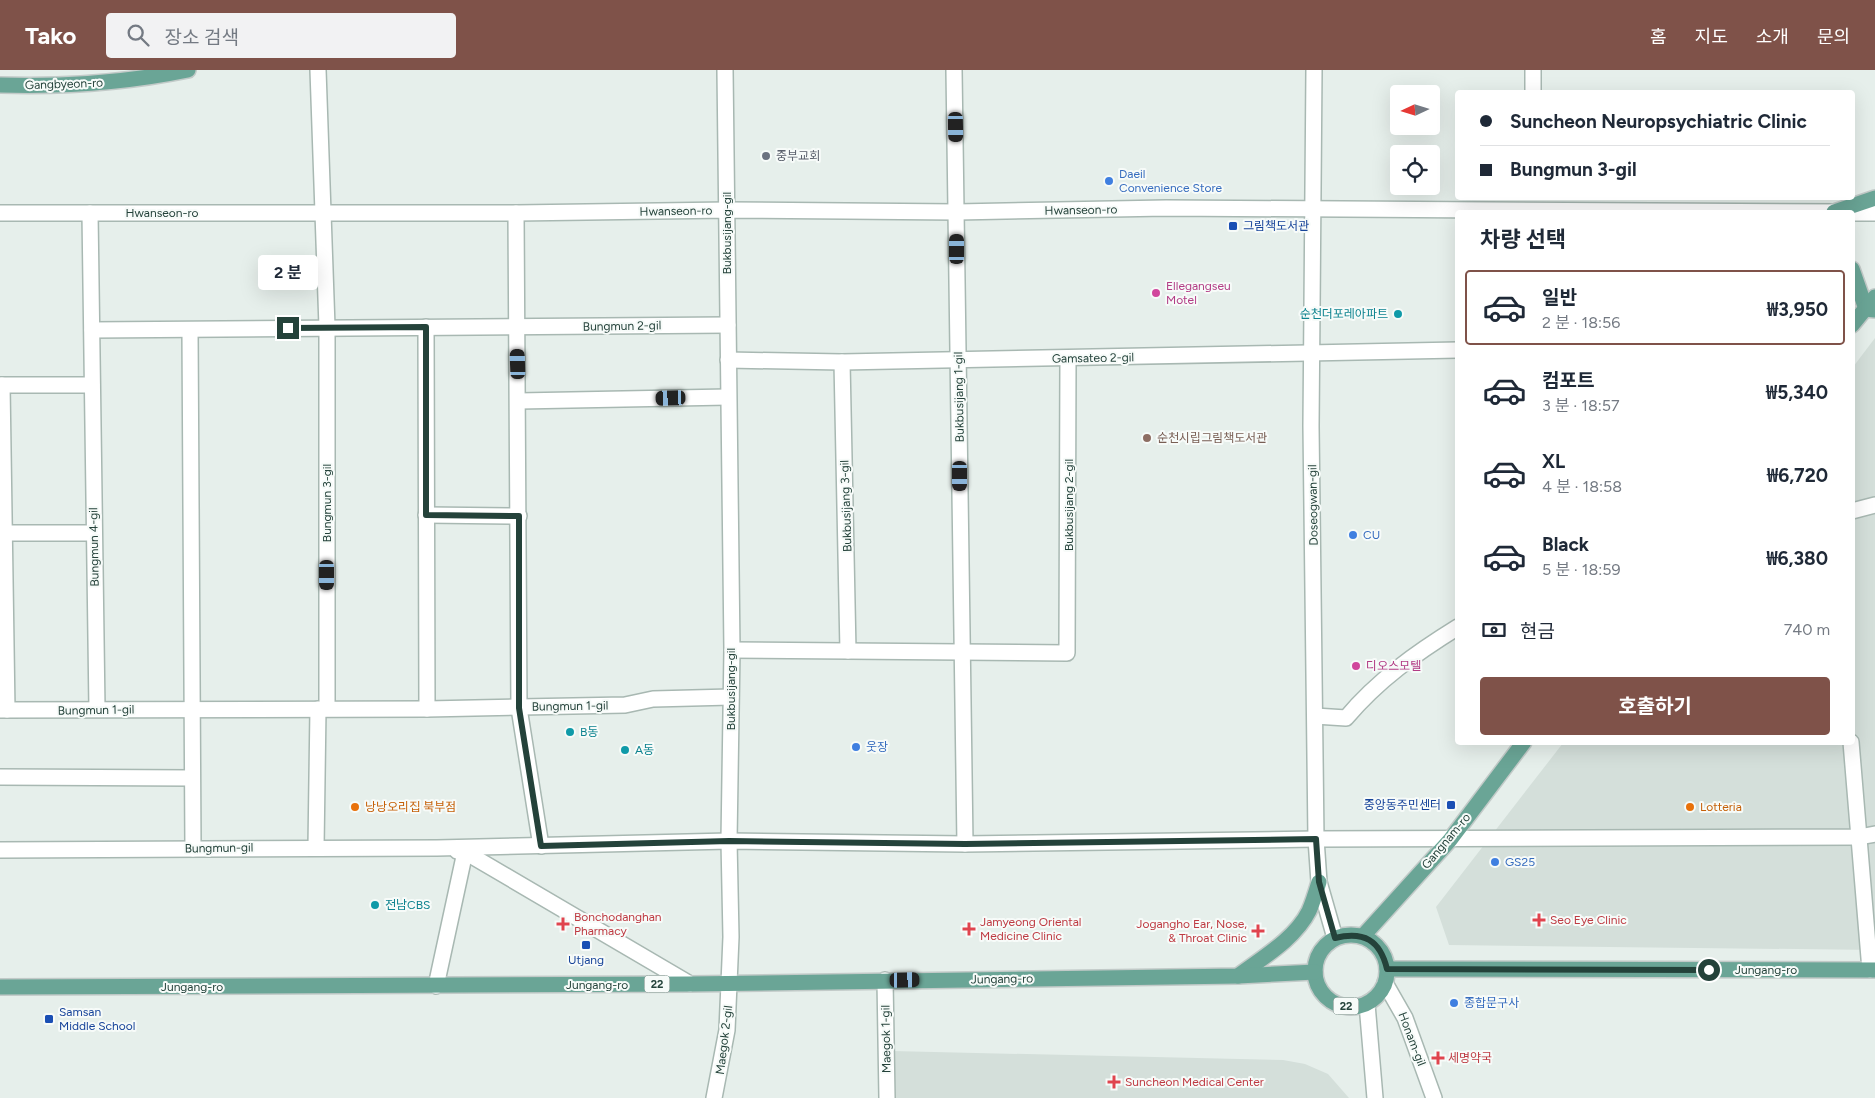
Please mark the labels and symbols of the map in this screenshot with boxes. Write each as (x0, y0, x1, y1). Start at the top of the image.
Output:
street label: Gangbyeon-ro (25, 76, 103, 92)
north arrow (1390, 85, 1440, 135)
car (948, 112, 963, 142)
place label: 중부교회 (776, 149, 820, 163)
marker: 중부교회 (760, 150, 772, 162)
place label: Daeil Convenience Store (1119, 167, 1222, 195)
marker: Daeil Convenience Store (1103, 175, 1115, 187)
street label: Bukbusijang-gil (720, 192, 734, 274)
street label: Hwanseon-ro (1044, 202, 1118, 218)
street label: Hwanseon-ro (639, 203, 713, 219)
street label: Hwanseon-ro (126, 206, 198, 220)
place label: 그림책도서관 (1243, 219, 1309, 233)
marker: 그림책도서관 (1227, 220, 1239, 232)
car (949, 234, 964, 264)
callout: 2 분 (258, 256, 318, 290)
place label: Ellegangseu Motel (1166, 279, 1231, 307)
marker: Ellegangseu Motel (1150, 287, 1162, 299)
place label: 순천더포레아파트 (1300, 307, 1388, 321)
marker: 순천더포레아파트 (1392, 308, 1404, 320)
route end (277, 317, 299, 339)
street label: Bungmun 2-gil (583, 318, 661, 334)
car (509, 349, 526, 379)
street label: Gamsateo 2-gil (1052, 350, 1134, 366)
street label: Bukbusijang 1-gil (951, 352, 967, 442)
car (655, 390, 686, 406)
place label: 순천시립그림책도서관 (1157, 431, 1267, 445)
marker: 순천시립그림책도서관 (1141, 432, 1153, 444)
street label: Bukbusijang 2-gil (1062, 459, 1076, 551)
street label: Bukbusijang 3-gil (837, 460, 855, 552)
car (952, 461, 967, 491)
street label: Bungmun 3-gil (320, 464, 334, 542)
street label: Doseogwan-gil (1305, 464, 1321, 546)
street label: Bungmun 4-gil (86, 507, 102, 587)
place label: CU (1363, 528, 1380, 542)
marker: CU (1347, 529, 1359, 541)
car (319, 560, 334, 590)
street label: Bukbusijang-gil (724, 648, 738, 730)
place label: 디오스모텔 (1366, 659, 1421, 673)
marker: 디오스모텔 (1350, 660, 1362, 672)
street label: Bungmun 1-gil (532, 698, 608, 714)
street label: Bungmun 1-gil (58, 702, 134, 718)
place label: B동 (580, 725, 598, 739)
marker: B동 (564, 726, 576, 738)
place label: 웃장 (866, 740, 888, 754)
marker: 웃장 (850, 741, 862, 753)
place label: A동 (635, 743, 654, 757)
marker: A동 (619, 744, 631, 756)
place label: 중앙동주민센터 (1364, 798, 1441, 812)
marker: 중앙동주민센터 (1445, 799, 1457, 811)
place label: 낭낭오리집 북부점 (365, 800, 456, 814)
place label: Lotteria (1700, 800, 1742, 814)
marker: 낭낭오리집 북부점 (349, 801, 361, 813)
marker: Lotteria (1684, 801, 1696, 813)
street label: Gangnam-ro (1419, 810, 1473, 872)
street label: Bungmun-gil (184, 840, 254, 856)
place label: GS25 (1505, 855, 1535, 869)
marker: GS25 (1489, 856, 1501, 868)
place label: 전남CBS (385, 898, 430, 912)
marker: 전남CBS (369, 899, 381, 911)
place label: Bonchodanghan Pharmacy (574, 910, 662, 938)
marker: Seo Eye Clinic (1532, 913, 1546, 927)
place label: Seo Eye Clinic (1550, 913, 1627, 927)
place label: Jamyeong Oriental Medicine Clinic (980, 915, 1081, 943)
marker: Bonchodanghan Pharmacy (556, 917, 570, 931)
place label: Jogangho Ear, Nose, & Throat Clinic (1136, 917, 1248, 945)
marker: Jamyeong Oriental Medicine Clinic (962, 922, 976, 936)
marker: Jogangho Ear, Nose, & Throat Clinic (1251, 924, 1265, 938)
marker: Utjang (580, 939, 592, 951)
place label: Utjang (568, 953, 604, 967)
route start (1698, 959, 1720, 981)
street label: Jungang-ro (1735, 963, 1797, 977)
street label: Jungang-ro (971, 971, 1033, 987)
car (889, 972, 920, 988)
road number: 22 (644, 976, 670, 992)
street label: Jungang-ro (566, 978, 628, 992)
street label: Jungang-ro (161, 980, 223, 994)
place label: 종합문구사 (1464, 996, 1519, 1010)
marker: 종합문구사 (1448, 997, 1460, 1009)
road number: 22 (1334, 998, 1358, 1014)
place label: Samsan Middle School (59, 1005, 135, 1033)
street label: Maegok 2-gil (713, 1005, 735, 1075)
street label: Maegok 1-gil (878, 1005, 894, 1073)
street label: Honam-gil (1395, 1010, 1429, 1068)
marker: Samsan Middle School (43, 1013, 55, 1025)
place label: 세명약국 (1448, 1051, 1492, 1065)
marker: 세명약국 (1432, 1052, 1444, 1064)
marker: Suncheon Medical Center (1107, 1075, 1121, 1089)
place label: Suncheon Medical Center (1125, 1075, 1264, 1089)

